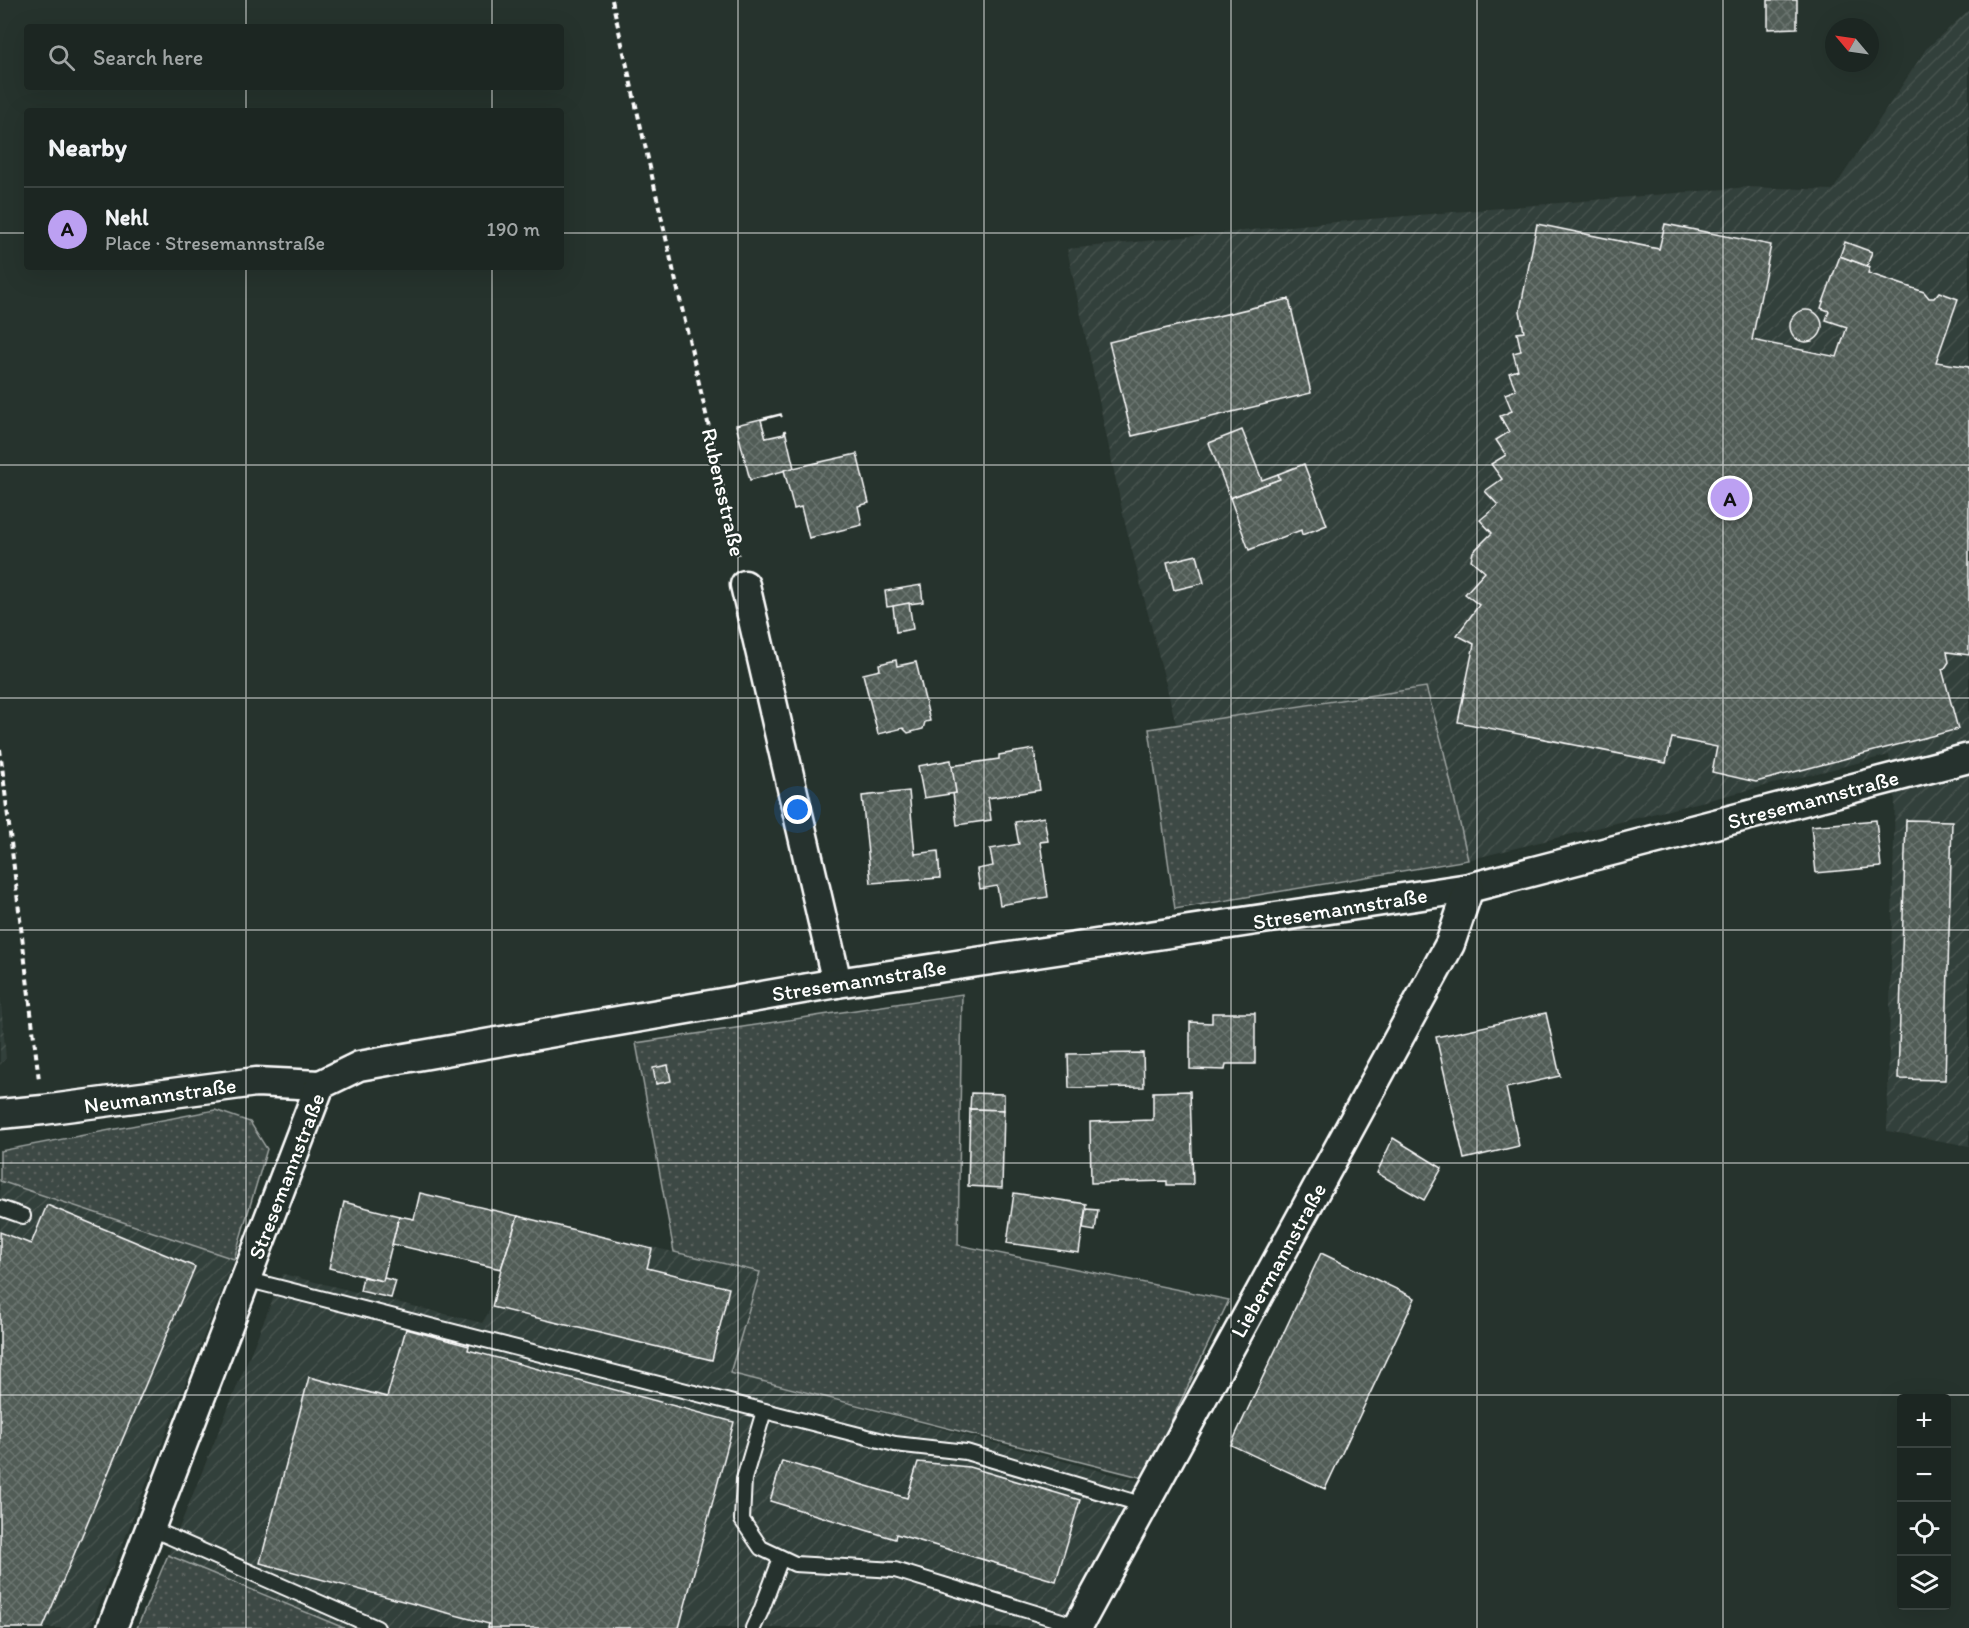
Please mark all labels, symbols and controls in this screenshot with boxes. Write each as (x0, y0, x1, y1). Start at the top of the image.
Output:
north arrow (1825, 18, 1879, 72)
search box (24, 24, 564, 90)
icon: search (45, 41, 78, 74)
text: Search here (93, 44, 203, 71)
text: Nearby (48, 131, 127, 163)
text: Nehl (105, 204, 148, 231)
text: A (61, 217, 74, 241)
text: 190 m (487, 217, 540, 241)
text: Place · Stresemannstraße (105, 231, 325, 255)
street label: Rubensstraße (696, 425, 751, 559)
pin: A (1710, 476, 1750, 520)
street label: Stresemannstraße (1725, 764, 1902, 835)
your location (783, 795, 812, 824)
street label: Stresemannstraße (1251, 881, 1429, 936)
street label: Stresemannstraße (770, 953, 948, 1008)
street label: Neumannstraße (82, 1071, 238, 1120)
street label: Stresemannstraße (242, 1089, 331, 1263)
street label: Liebermannstraße (1225, 1178, 1332, 1342)
map controls (1897, 1394, 1951, 1610)
button: + (1897, 1394, 1951, 1448)
button: − (1897, 1448, 1951, 1502)
button: locate (1897, 1502, 1951, 1556)
button: layers (1897, 1556, 1951, 1610)

